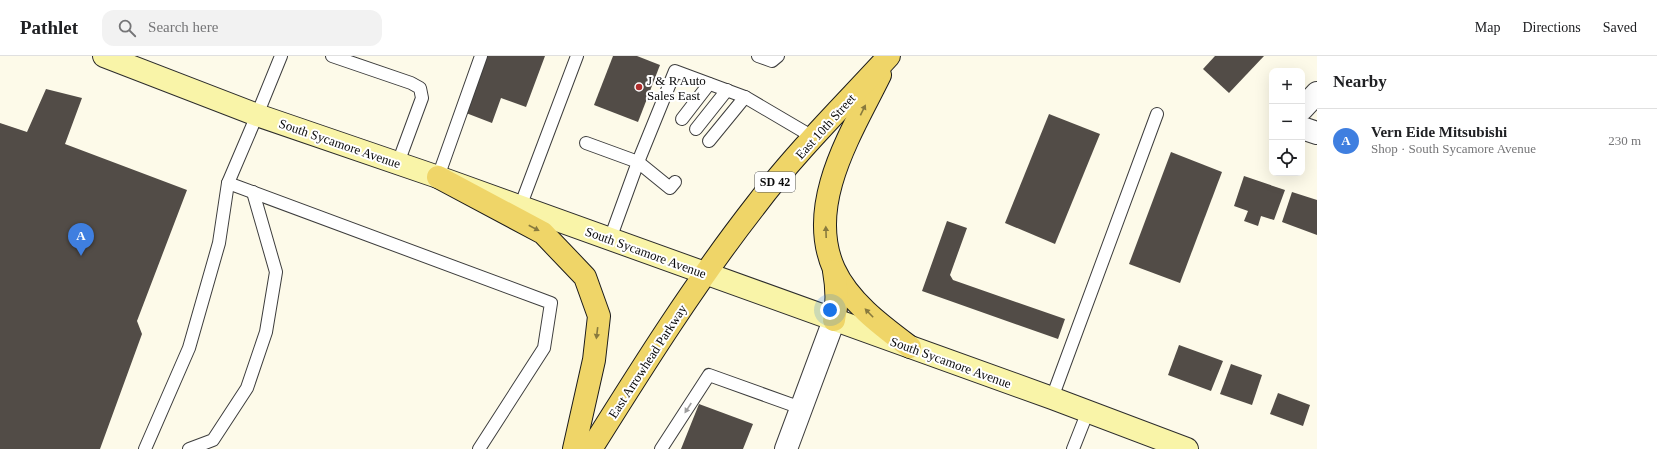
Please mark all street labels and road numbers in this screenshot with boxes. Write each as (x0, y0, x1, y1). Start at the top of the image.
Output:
street label: East 10th Street (792, 90, 859, 162)
street label: South Sycamore Avenue (277, 116, 403, 171)
road number: SD 42 (755, 172, 795, 192)
street label: South Sycamore Avenue (583, 224, 709, 281)
street label: East Arrowhead Parkway (605, 301, 690, 421)
street label: South Sycamore Avenue (888, 334, 1014, 391)

